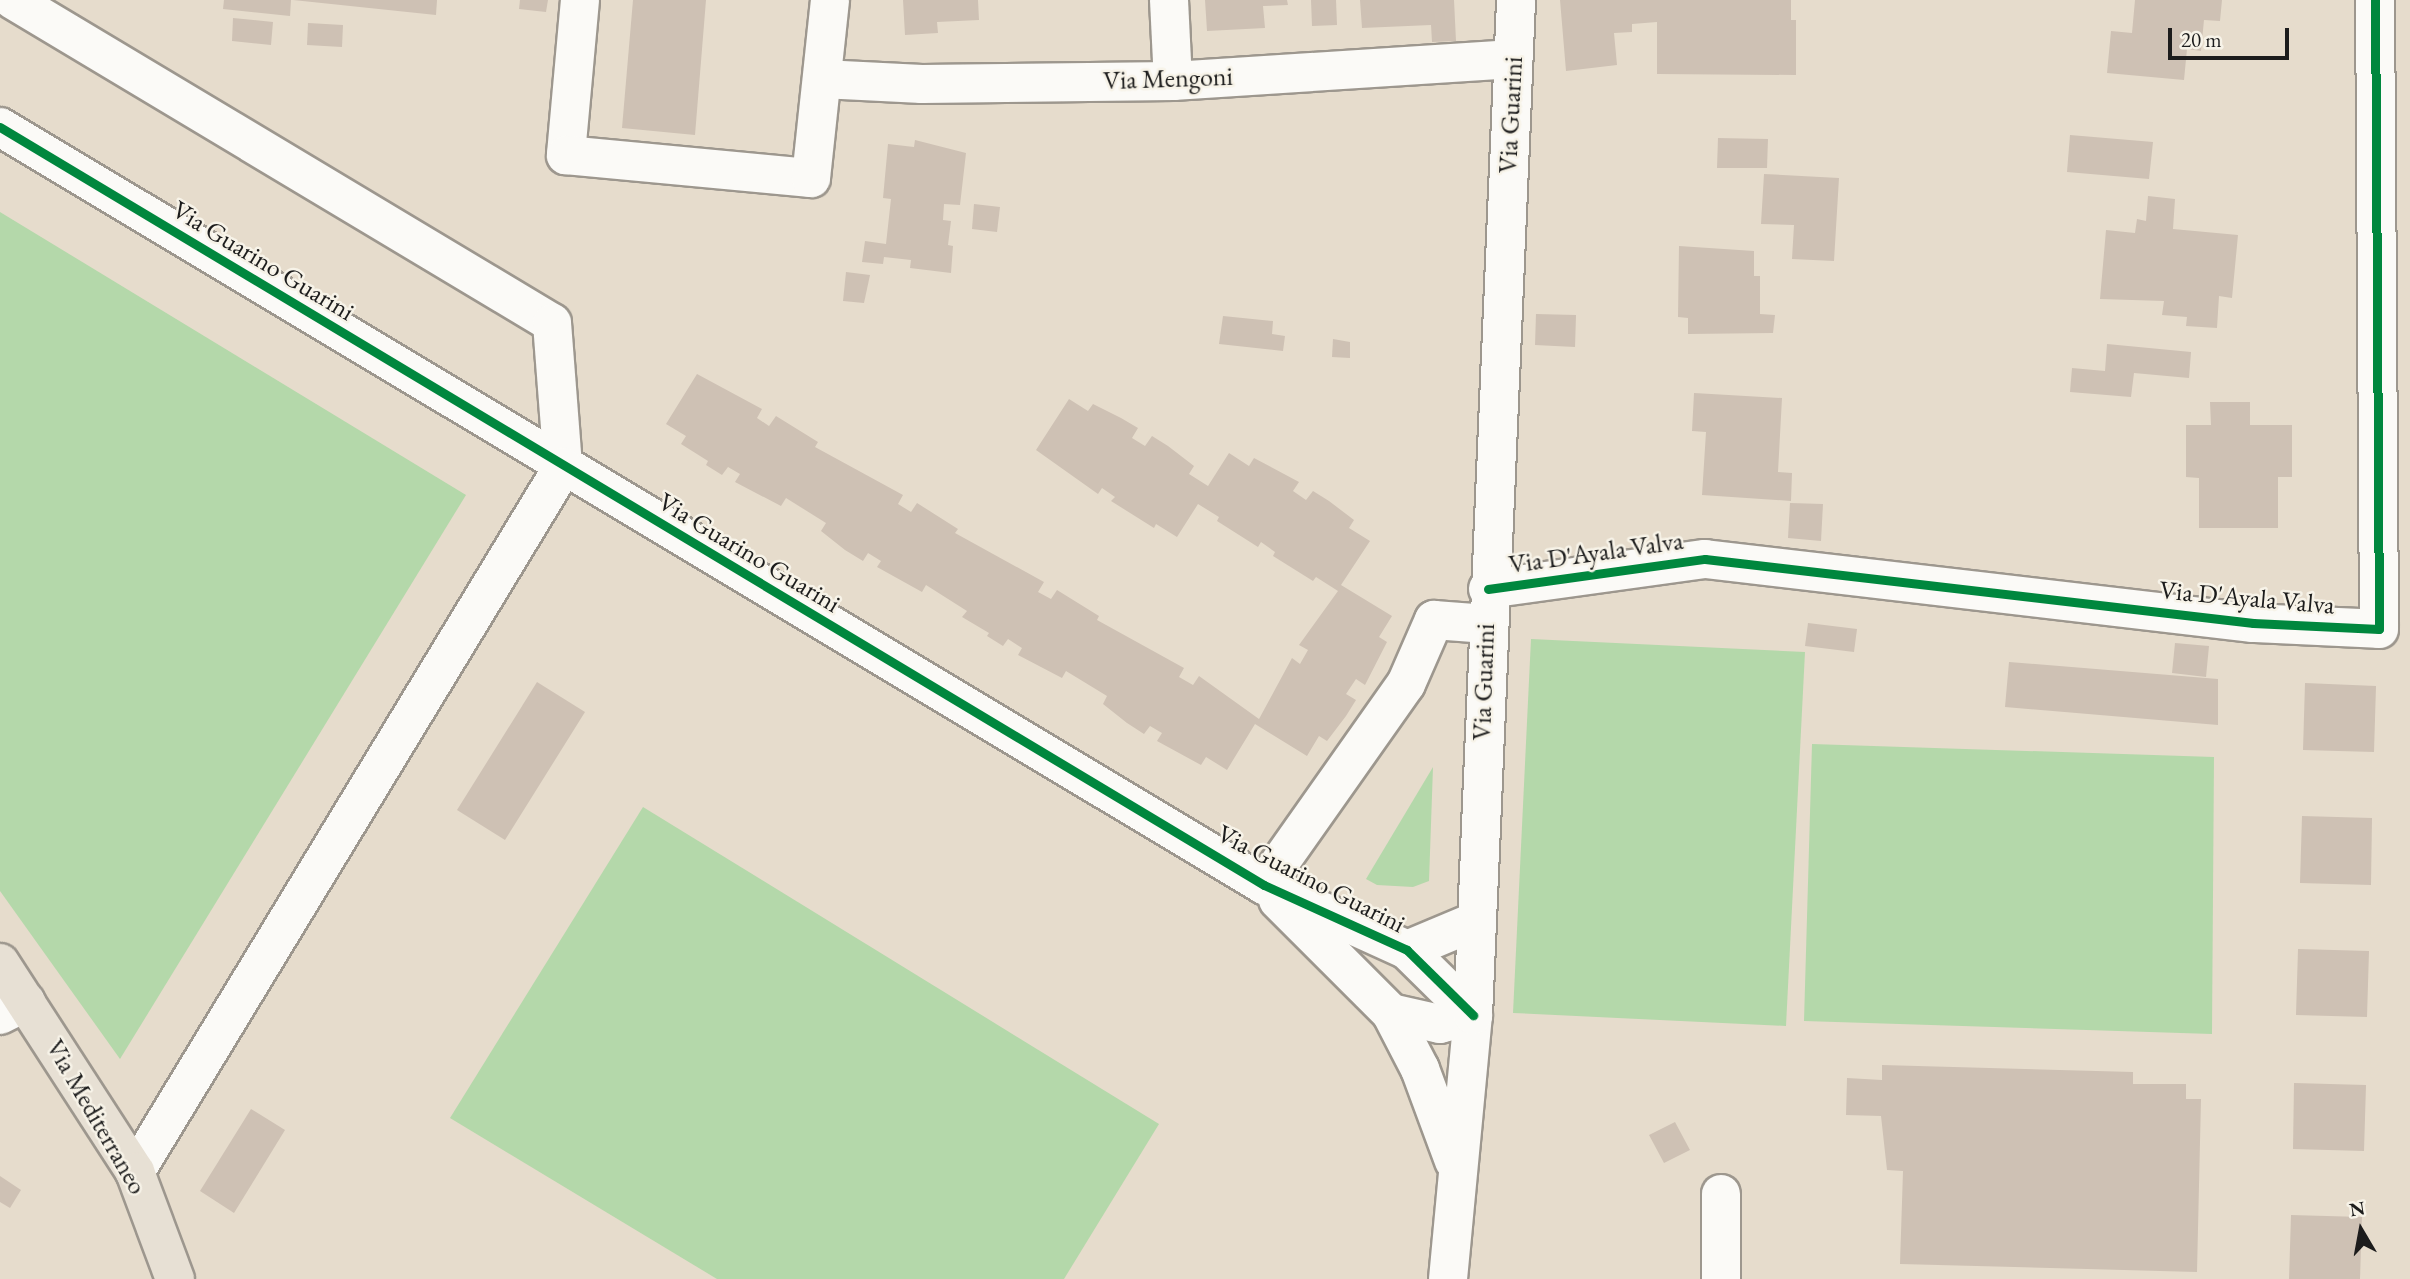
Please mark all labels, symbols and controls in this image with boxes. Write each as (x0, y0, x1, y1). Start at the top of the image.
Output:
scale bar (2172, 14, 2293, 58)
text: 20 m (2181, 26, 2222, 53)
street label: Via Guarini (1492, 56, 1530, 174)
street label: Via Mengoni (1103, 61, 1233, 97)
street label: Via Guarino Guarini (166, 194, 360, 328)
street label: Via Guarino Guarini (652, 486, 846, 620)
street label: Via D'Ayala Valva (1507, 525, 1685, 581)
street label: Via D'Ayala Valva (2158, 575, 2336, 621)
street label: Via Guarini (1466, 623, 1502, 741)
street label: Via Guarino Guarini (1212, 818, 1410, 940)
street label: Via Mediterraneo (39, 1034, 153, 1200)
north arrow (2326, 1195, 2396, 1265)
text: N (2348, 1195, 2367, 1222)

